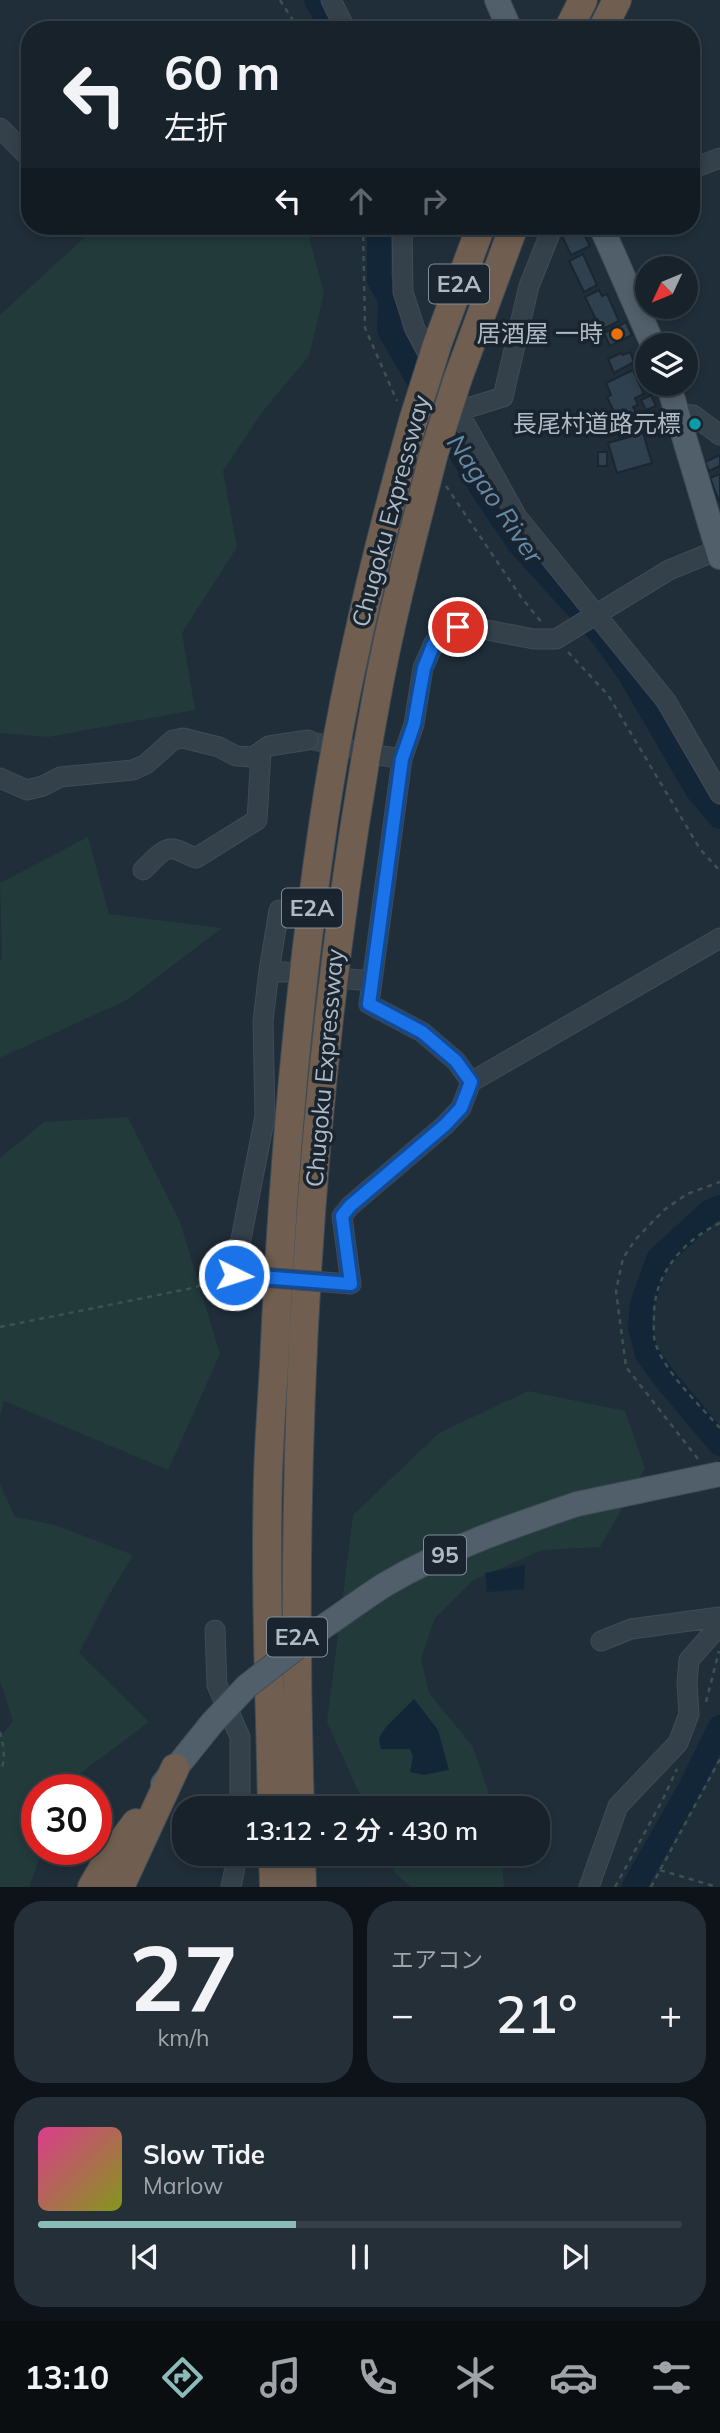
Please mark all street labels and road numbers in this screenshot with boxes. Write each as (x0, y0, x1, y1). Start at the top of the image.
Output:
road number: E2A (429, 264, 489, 304)
street label: Chugoku Expressway (345, 391, 436, 630)
road number: E2A (282, 888, 342, 928)
street label: Chugoku Expressway (299, 947, 349, 1188)
road number: 95 (424, 1536, 466, 1574)
road number: E2A (267, 1618, 327, 1656)

